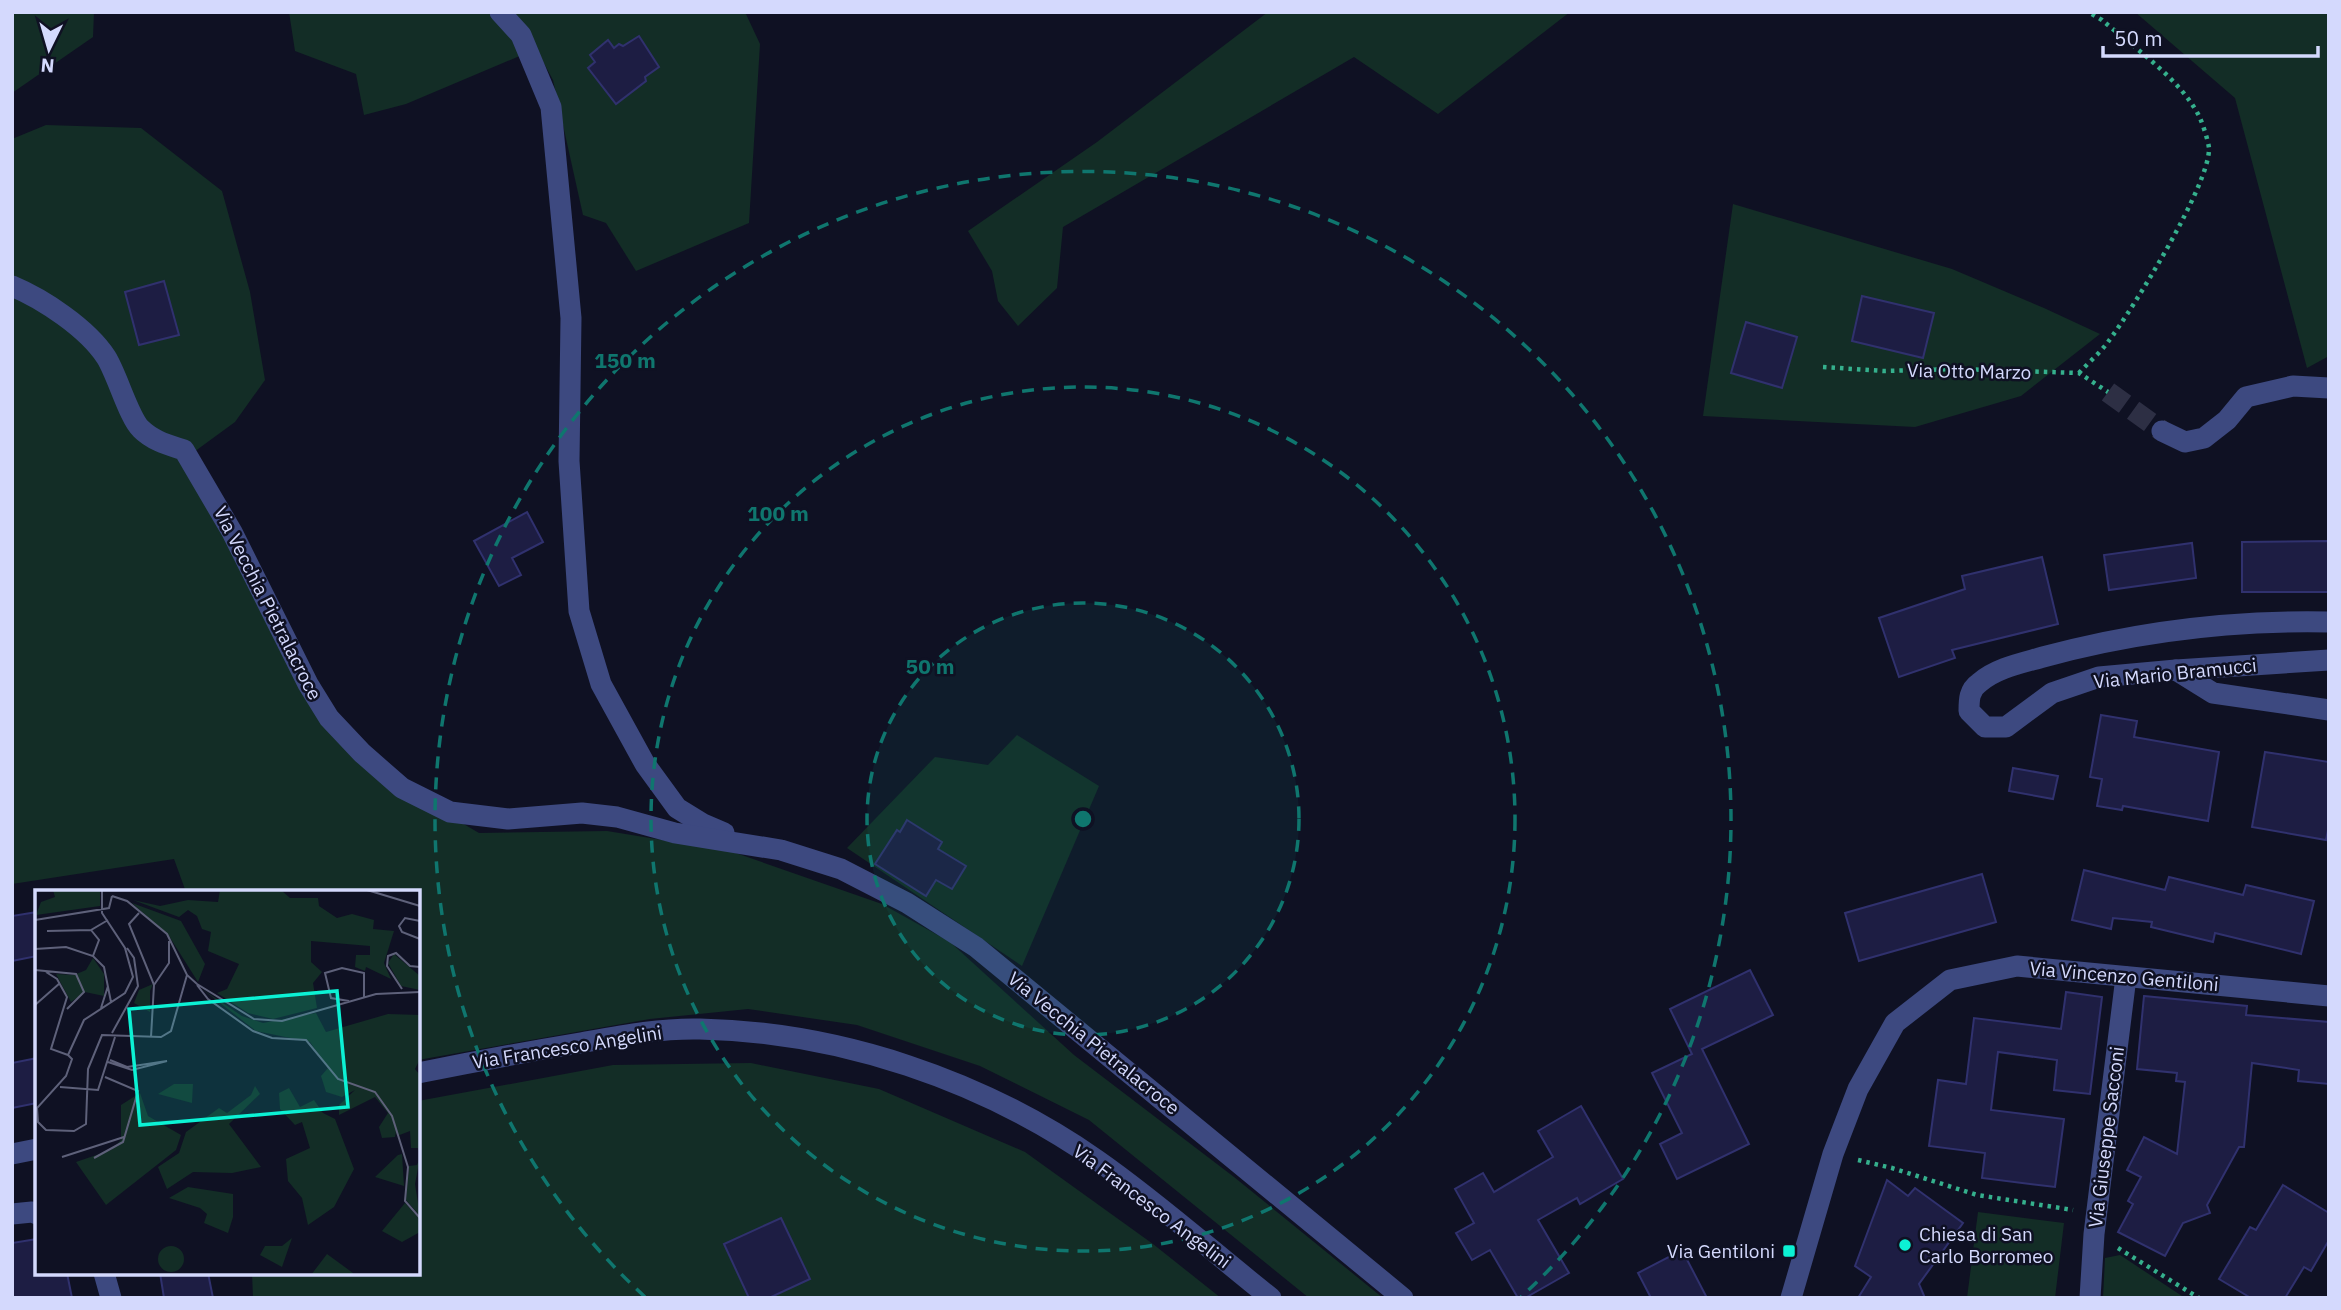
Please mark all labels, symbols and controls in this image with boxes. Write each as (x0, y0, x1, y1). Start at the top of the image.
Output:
north arrow (14, 14, 84, 84)
scale bar (2103, 14, 2318, 58)
text: 50 m (2114, 24, 2163, 52)
text: N (40, 53, 55, 78)
text: 150 m (594, 346, 656, 374)
street label: Via Otto Marzo (1907, 358, 2031, 384)
text: 100 m (747, 499, 809, 527)
street label: Via Vecchia Pietralacroce (209, 502, 327, 704)
text: 50 m (906, 652, 954, 680)
street label: Via Mario Bramucci (2092, 652, 2258, 694)
centre of rings (1071, 807, 1095, 831)
inset map (35, 890, 420, 1275)
street label: Via Vincenzo Gentiloni (2028, 956, 2220, 996)
street label: Via Vecchia Pietralacroce (1003, 966, 1185, 1120)
street label: Via Francesco Angelini (471, 1020, 663, 1074)
street label: Via Giuseppe Sacconi (2083, 1045, 2129, 1229)
street label: Via Francesco Angelini (1068, 1139, 1236, 1273)
place label: Chiesa di San Carlo Borromeo (1919, 1222, 2053, 1268)
marker: Chiesa di San Carlo Borromeo (1897, 1237, 1913, 1253)
place label: Via Gentiloni (1667, 1239, 1775, 1263)
marker: Via Gentiloni (1781, 1243, 1797, 1259)

